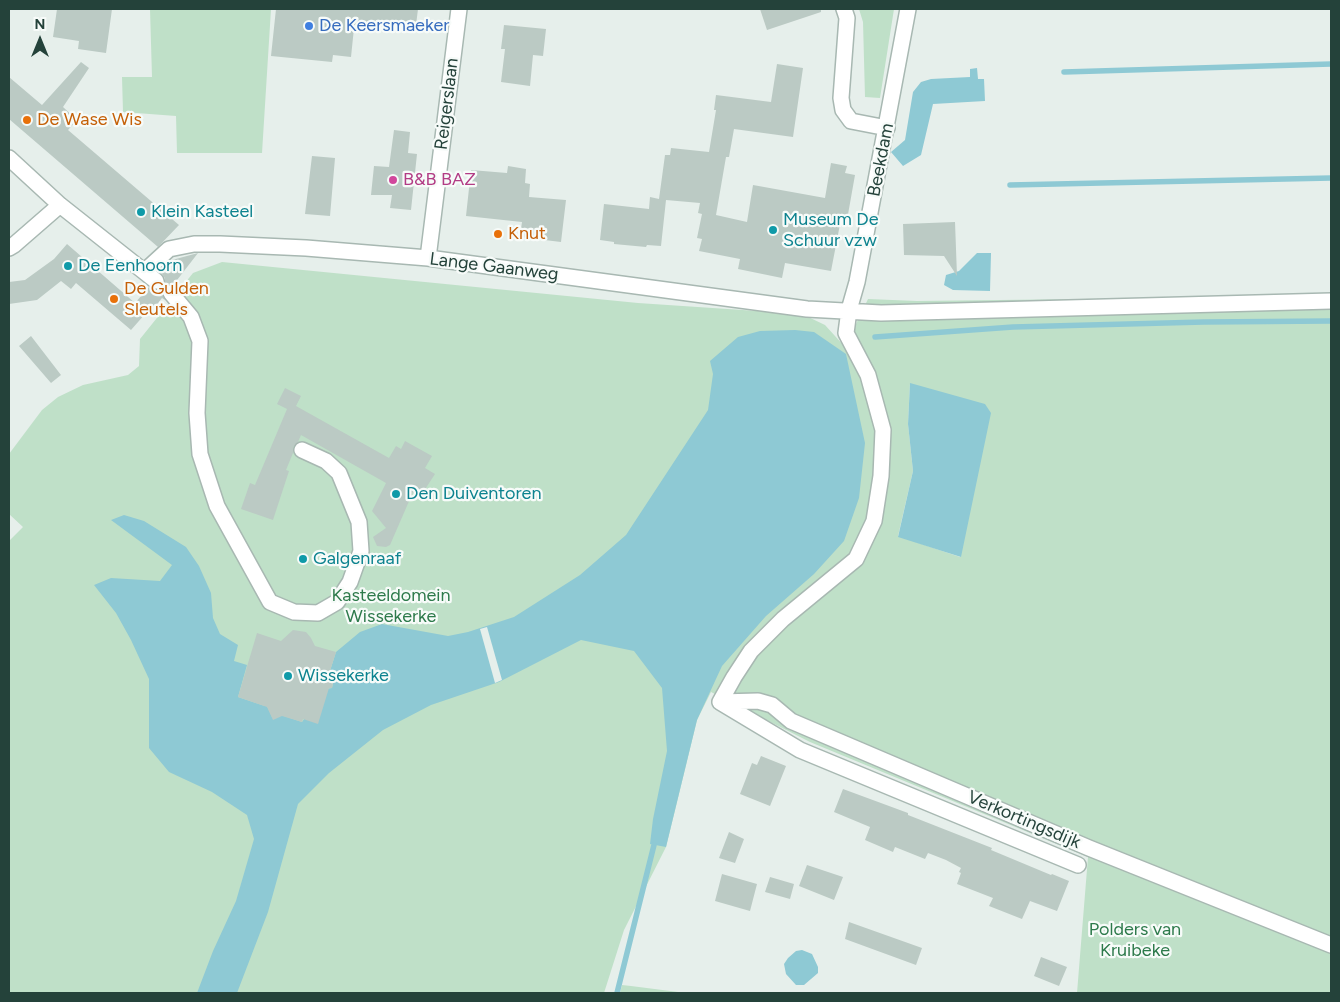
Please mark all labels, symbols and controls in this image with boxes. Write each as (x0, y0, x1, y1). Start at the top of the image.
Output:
north arrow (15, 15, 65, 65)
place label: De Keersmaeker (319, 15, 449, 37)
text: N (35, 16, 45, 33)
marker: De Keersmaeker (303, 20, 315, 32)
street label: Reigerslaan (431, 57, 463, 151)
place label: De Wase Wis (37, 109, 142, 131)
marker: De Wase Wis (21, 114, 33, 126)
street label: Beekdam (863, 122, 899, 198)
place label: B&B BAZ (403, 169, 476, 191)
marker: B&B BAZ (387, 174, 399, 186)
place label: Klein Kasteel (151, 201, 253, 223)
marker: Klein Kasteel (135, 206, 147, 218)
place label: Museum De Schuur vzw (783, 209, 879, 252)
place label: Knut (508, 223, 546, 245)
marker: Museum De Schuur vzw (767, 224, 779, 236)
marker: Knut (492, 228, 504, 240)
street label: Lange Gaanweg (428, 248, 560, 286)
place label: De Eenhoorn (78, 255, 182, 277)
marker: De Eenhoorn (62, 260, 74, 272)
place label: De Gulden Sleutels (124, 278, 209, 320)
marker: De Gulden Sleutels (108, 293, 120, 305)
place label: Den Duiventoren (406, 483, 541, 505)
marker: Den Duiventoren (390, 488, 402, 500)
place label: Galgenraaf (313, 548, 401, 570)
marker: Galgenraaf (297, 553, 309, 565)
park label: Kasteeldomein Wissekerke (331, 585, 451, 628)
place label: Wissekerke (298, 665, 389, 687)
marker: Wissekerke (282, 670, 294, 682)
street label: Verkortingsdijk (964, 786, 1084, 854)
park label: Polders van Kruibeke (1089, 919, 1181, 962)

